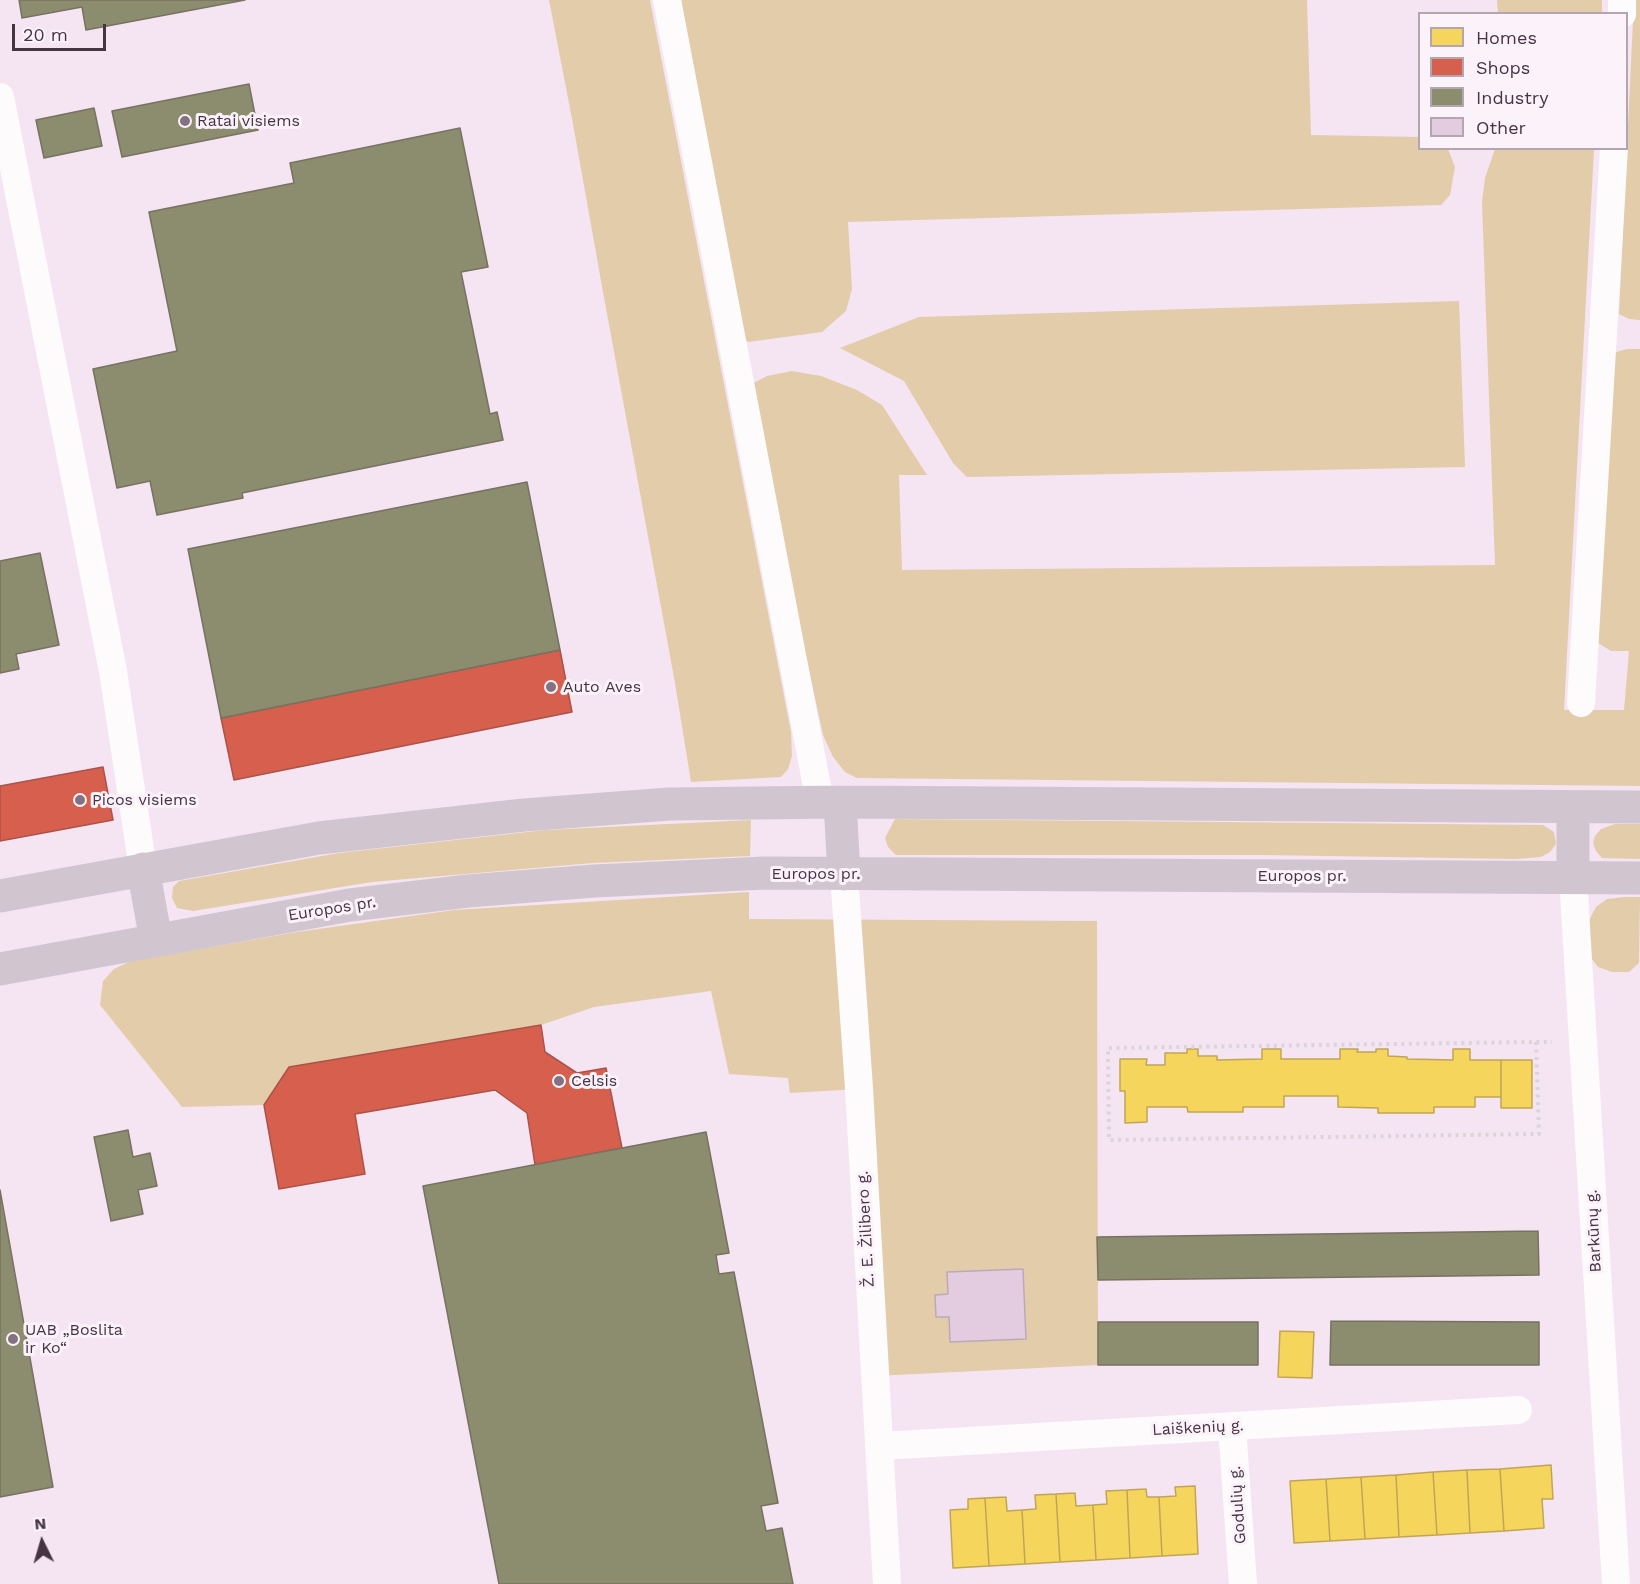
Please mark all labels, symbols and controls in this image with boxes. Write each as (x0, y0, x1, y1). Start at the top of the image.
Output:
scale bar (15, 12, 110, 50)
legend (1418, 12, 1628, 150)
text: 20 m (23, 24, 68, 45)
text: Homes (1476, 27, 1537, 48)
text: Shops (1476, 57, 1530, 78)
text: Industry (1476, 87, 1548, 108)
place label: Ratai visiems (197, 111, 300, 131)
marker: Ratai visiems (178, 114, 192, 128)
text: Other (1476, 117, 1526, 138)
place label: Auto Aves (563, 677, 641, 697)
marker: Auto Aves (544, 680, 558, 694)
place label: Picos visiems (92, 790, 197, 810)
marker: Picos visiems (73, 793, 87, 807)
street label: Europos pr. (772, 864, 860, 884)
street label: Europos pr. (1258, 866, 1346, 886)
street label: Europos pr. (287, 893, 377, 925)
place label: Celsis (571, 1071, 617, 1091)
marker: Celsis (552, 1074, 566, 1088)
street label: Ž. E. Žilibero g. (853, 1170, 879, 1288)
street label: Barkūnų g. (1582, 1189, 1606, 1273)
place label: UAB „Boslita ir Ko“ (25, 1320, 123, 1358)
marker: UAB „Boslita ir Ko“ (6, 1332, 20, 1346)
street label: Laiškenių g. (1152, 1416, 1244, 1440)
street label: Godulių g. (1226, 1465, 1250, 1545)
north arrow (12, 1512, 72, 1572)
text: N (34, 1514, 47, 1534)

